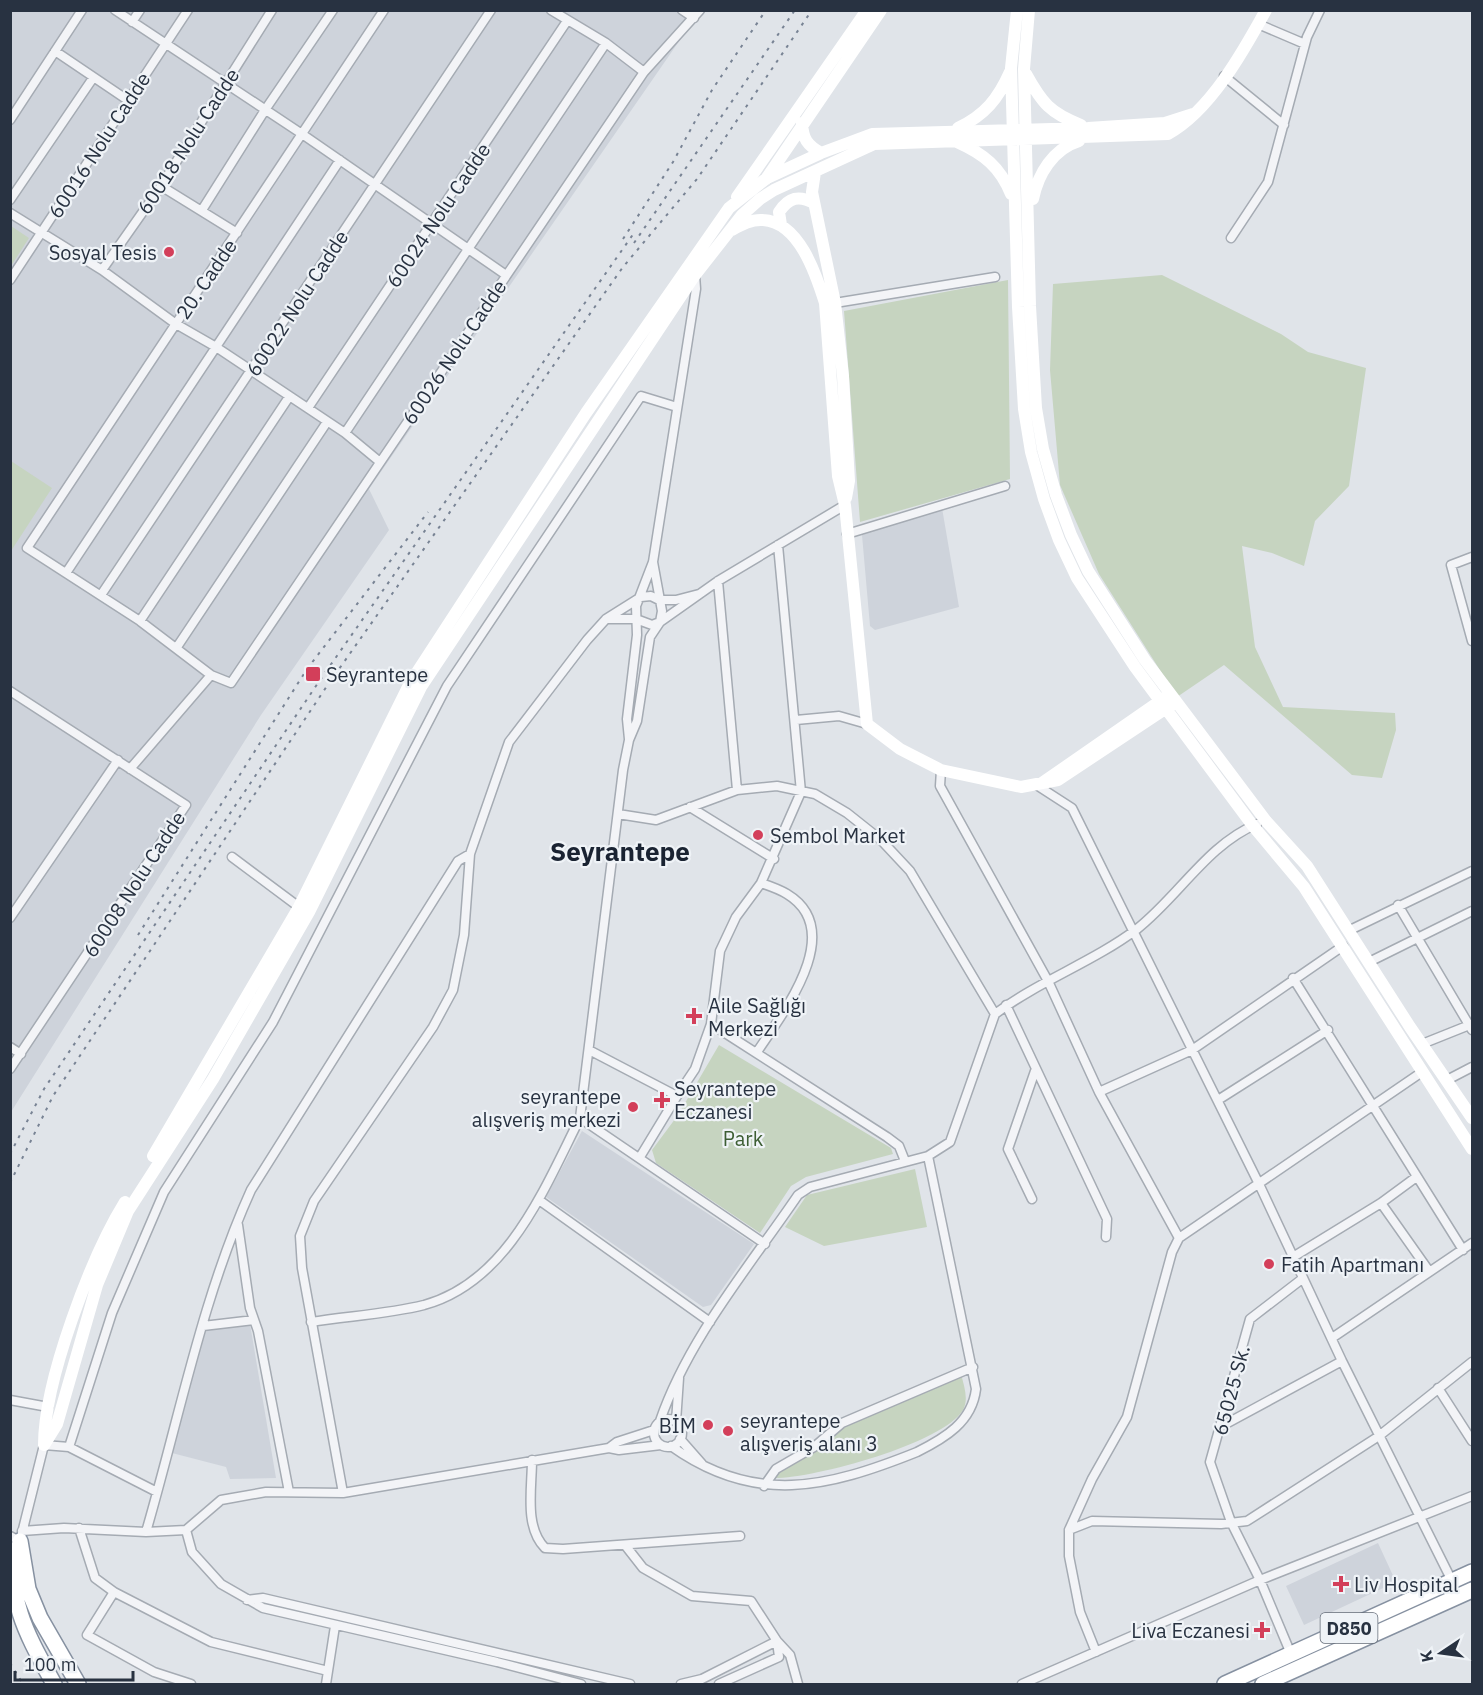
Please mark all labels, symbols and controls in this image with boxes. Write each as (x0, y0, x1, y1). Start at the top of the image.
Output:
street label: 60018 Nolu Cadde (131, 63, 245, 219)
street label: 60016 Nolu Cadde (42, 67, 156, 223)
street label: 60024 Nolu Cadde (380, 137, 496, 293)
street label: 60022 Nolu Cadde (240, 225, 354, 381)
street label: 20. Cadde (169, 234, 243, 324)
place label: Sosyal Tesis (49, 239, 157, 266)
marker: Sosyal Tesis (162, 245, 176, 259)
street label: 60026 Nolu Cadde (396, 274, 512, 430)
place label: Seyrantepe (326, 661, 428, 688)
marker: Seyrantepe (304, 665, 322, 683)
street label: 60008 Nolu Cadde (77, 806, 191, 962)
place label: Sembol Market (770, 822, 905, 849)
marker: Sembol Market (751, 828, 765, 842)
district label: Seyrantepe (550, 834, 690, 868)
place label: Aile Sağlığı Merkezi (708, 992, 806, 1042)
marker: Aile Sağlığı Merkezi (685, 1007, 703, 1025)
place label: Seyrantepe Eczanesi (674, 1075, 776, 1125)
place label: seyrantepe alışveriş merkezi (472, 1083, 621, 1133)
marker: Seyrantepe Eczanesi (655, 1093, 669, 1107)
marker: seyrantepe alışveriş merkezi (626, 1100, 640, 1114)
park label: Park (723, 1125, 764, 1152)
place label: Fatih Apartmanı (1281, 1251, 1424, 1278)
marker: Fatih Apartmanı (1262, 1257, 1276, 1271)
street label: 65025 Sk. (1206, 1342, 1256, 1438)
place label: seyrantepe alışveriş alanı 3 (740, 1407, 878, 1457)
place label: BİM (659, 1412, 696, 1439)
marker: BİM (701, 1418, 715, 1432)
marker: seyrantepe alışveriş alanı 3 (721, 1424, 735, 1438)
place label: Liv Hospital (1354, 1571, 1458, 1598)
marker: Liv Hospital (1332, 1575, 1350, 1593)
road number: D850 (1320, 1613, 1378, 1643)
place label: Liva Eczanesi (1131, 1617, 1250, 1644)
marker: Liva Eczanesi (1255, 1623, 1269, 1637)
north arrow (1411, 1623, 1471, 1683)
scale bar (15, 1644, 134, 1682)
text: K (1415, 1649, 1437, 1664)
text: 100 m (24, 1653, 76, 1676)

